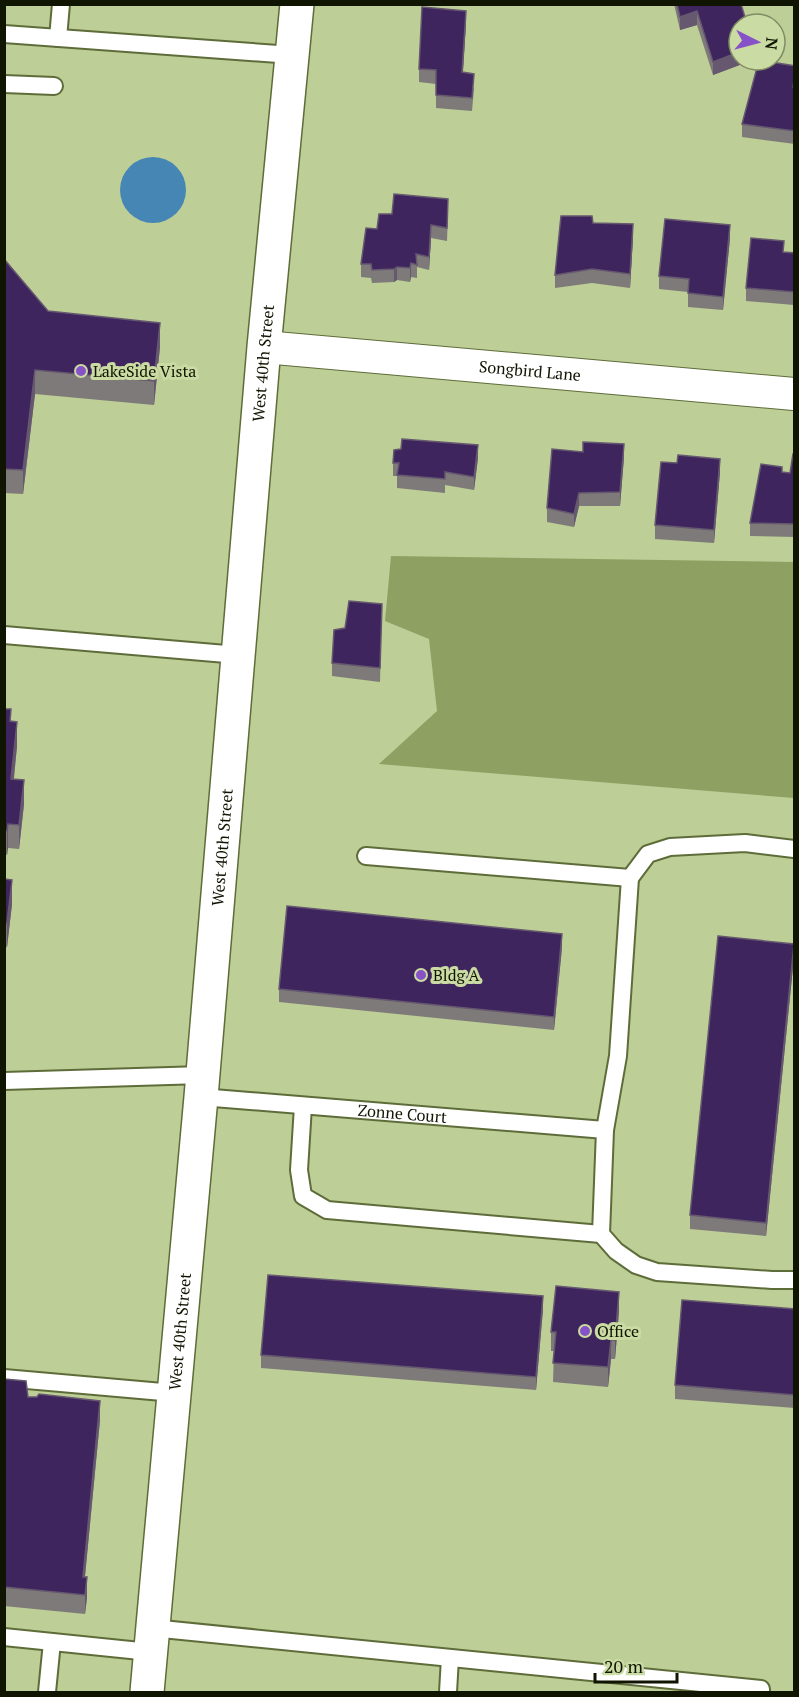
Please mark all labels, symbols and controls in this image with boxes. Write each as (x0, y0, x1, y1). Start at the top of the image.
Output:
north arrow (727, 12, 787, 72)
text: N (760, 36, 783, 51)
street label: West 40th Street (247, 303, 279, 423)
street label: Songbird Lane (478, 355, 582, 386)
place label: LakeSide Vista (93, 360, 196, 382)
marker: LakeSide Vista (74, 364, 88, 378)
street label: West 40th Street (206, 788, 238, 907)
place label: Bldg A (433, 964, 480, 986)
marker: Bldg A (414, 968, 428, 982)
street label: Zonne Court (357, 1099, 448, 1128)
street label: West 40th Street (163, 1272, 196, 1391)
place label: Office (597, 1320, 639, 1342)
marker: Office (578, 1324, 592, 1338)
scale bar (595, 1646, 678, 1684)
text: 20 m (604, 1654, 644, 1678)

